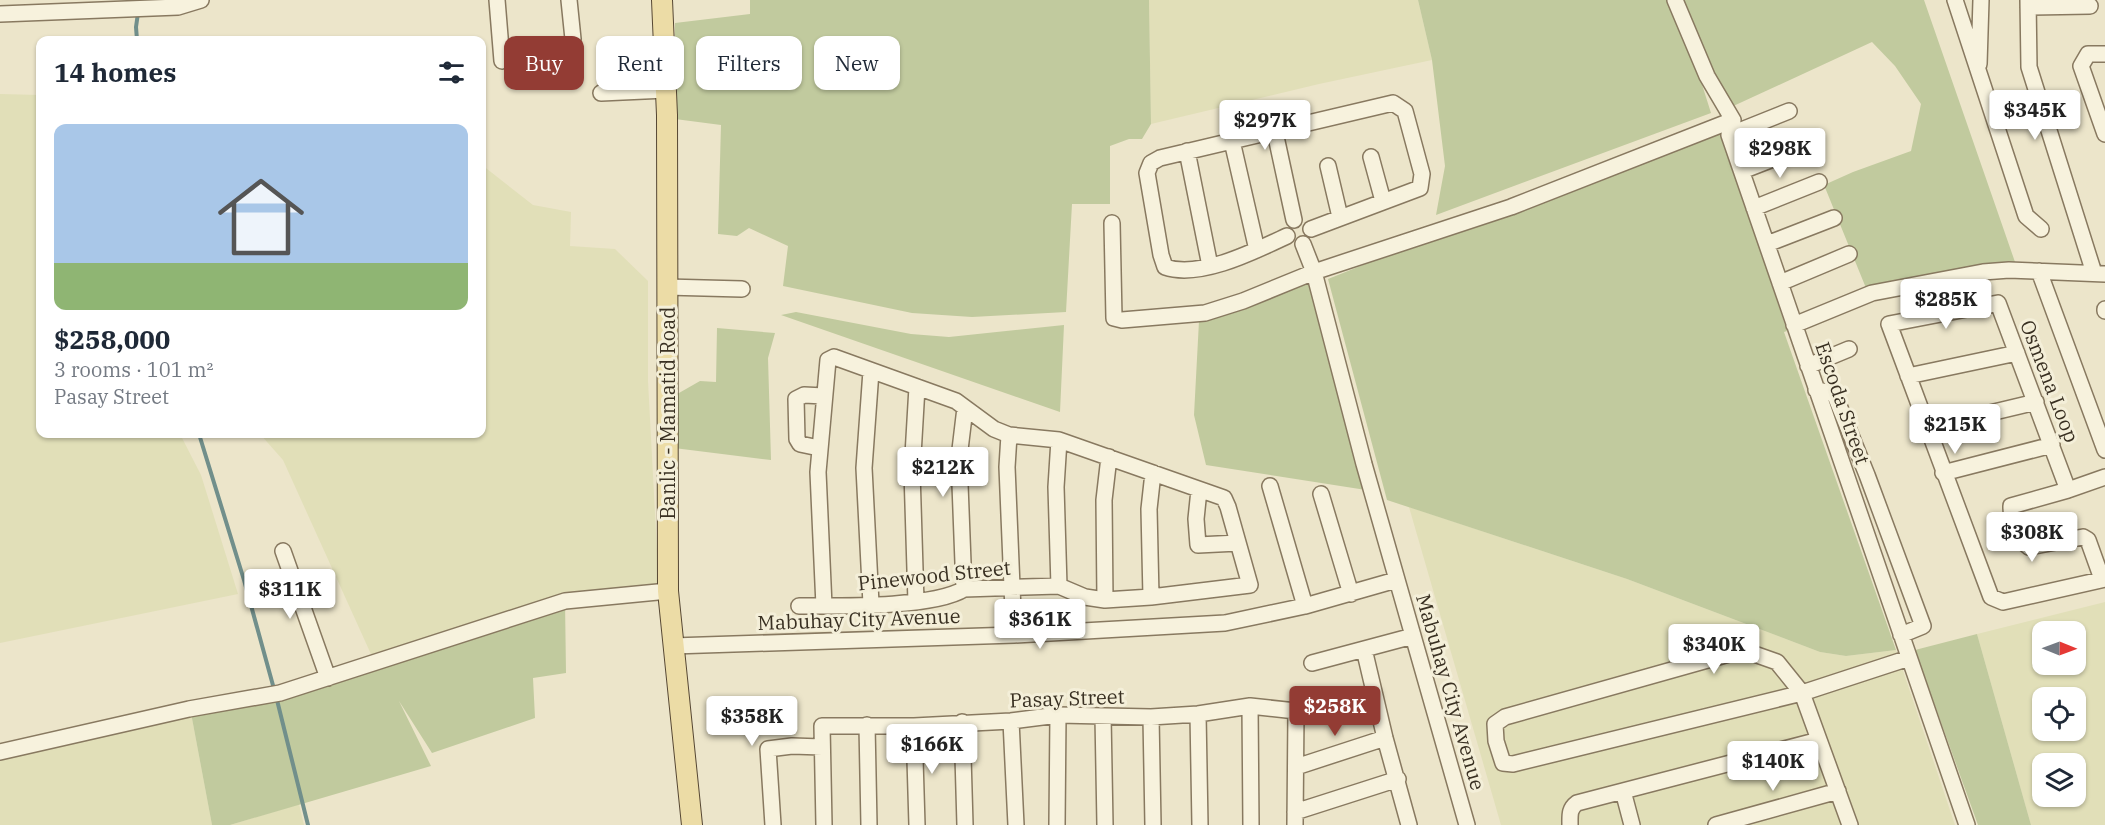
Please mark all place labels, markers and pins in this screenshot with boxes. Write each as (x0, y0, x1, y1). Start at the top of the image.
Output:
pin: $345K (1993, 90, 2077, 141)
pin: $297K (1223, 100, 1307, 151)
pin: $298K (1738, 128, 1822, 179)
pin: $285K (1904, 279, 1988, 330)
pin: $215K (1913, 404, 1997, 455)
pin: $212K (901, 447, 985, 498)
pin: $308K (1990, 512, 2074, 563)
pin: $311K (248, 569, 332, 620)
pin: $361K (998, 599, 1082, 650)
pin: $340K (1672, 624, 1756, 675)
pin: $258K (1293, 686, 1377, 737)
pin: $358K (710, 696, 794, 747)
pin: $166K (890, 724, 974, 775)
pin: $140K (1731, 741, 1815, 792)

